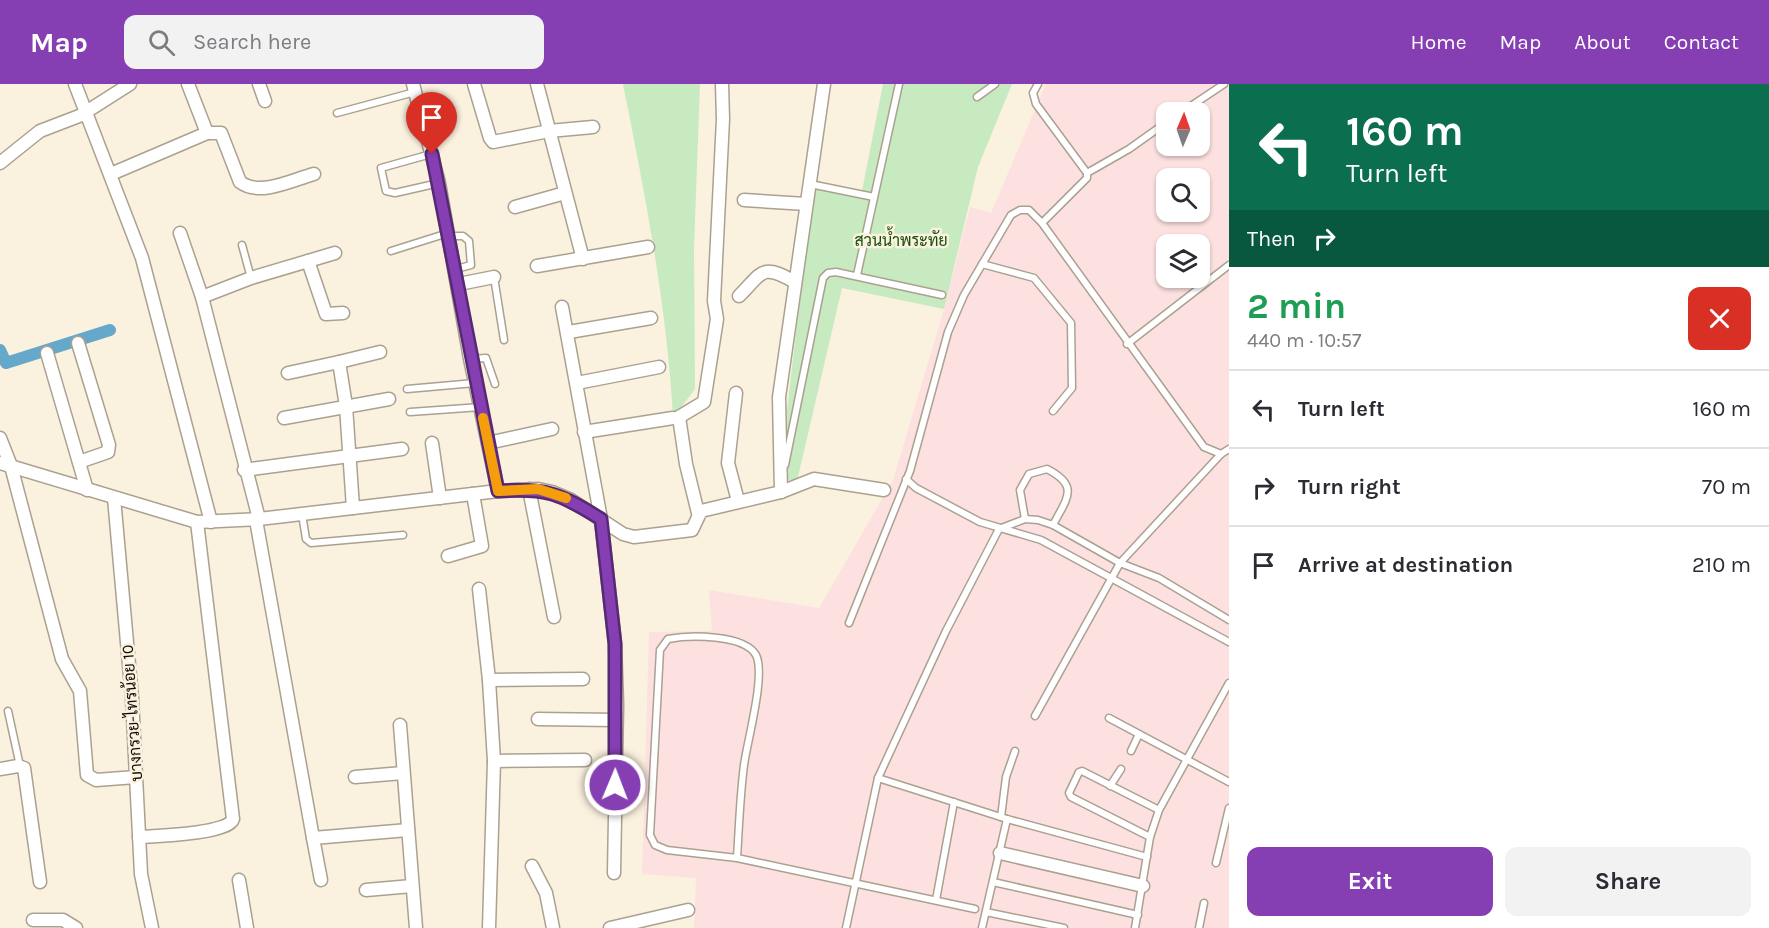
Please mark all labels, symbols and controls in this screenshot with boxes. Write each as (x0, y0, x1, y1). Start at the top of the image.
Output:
search box (124, 15, 544, 69)
text: Map (30, 26, 88, 59)
icon: search (145, 26, 178, 59)
text: Search here (193, 29, 311, 55)
text: Home (1411, 30, 1467, 54)
text: Map (1500, 30, 1541, 54)
text: About (1574, 30, 1631, 54)
text: Contact (1664, 30, 1739, 54)
pin (406, 92, 457, 154)
icon: arrive (415, 101, 448, 134)
north arrow (1156, 102, 1210, 156)
map controls (1156, 102, 1210, 288)
text: 160 m (1346, 106, 1464, 156)
icon: left (1247, 108, 1325, 186)
text: Turn left (1346, 157, 1447, 189)
button: search (1156, 168, 1210, 222)
icon: right (1308, 222, 1341, 255)
park label: สวนน้ำพระทัย (854, 226, 948, 250)
text: Then (1247, 226, 1296, 252)
button: layers (1156, 234, 1210, 288)
text: 2 min (1247, 285, 1346, 327)
button: close (1688, 287, 1751, 350)
text: 440 m · 10:57 (1247, 329, 1362, 352)
icon: left (1247, 393, 1280, 426)
text: Turn left (1298, 396, 1385, 422)
text: 160 m (1692, 396, 1751, 422)
icon: right (1247, 471, 1280, 504)
text: Turn right (1298, 474, 1401, 500)
text: 70 m (1702, 474, 1751, 500)
icon: arrive (1247, 549, 1280, 582)
text: Arrive at destination (1298, 552, 1513, 578)
text: 210 m (1692, 552, 1751, 578)
street label: บางกรวย-ไทรน้อย 10 (116, 644, 146, 782)
position arrow (583, 753, 647, 817)
button: Exit (1247, 847, 1493, 916)
button: Share (1505, 847, 1751, 916)

